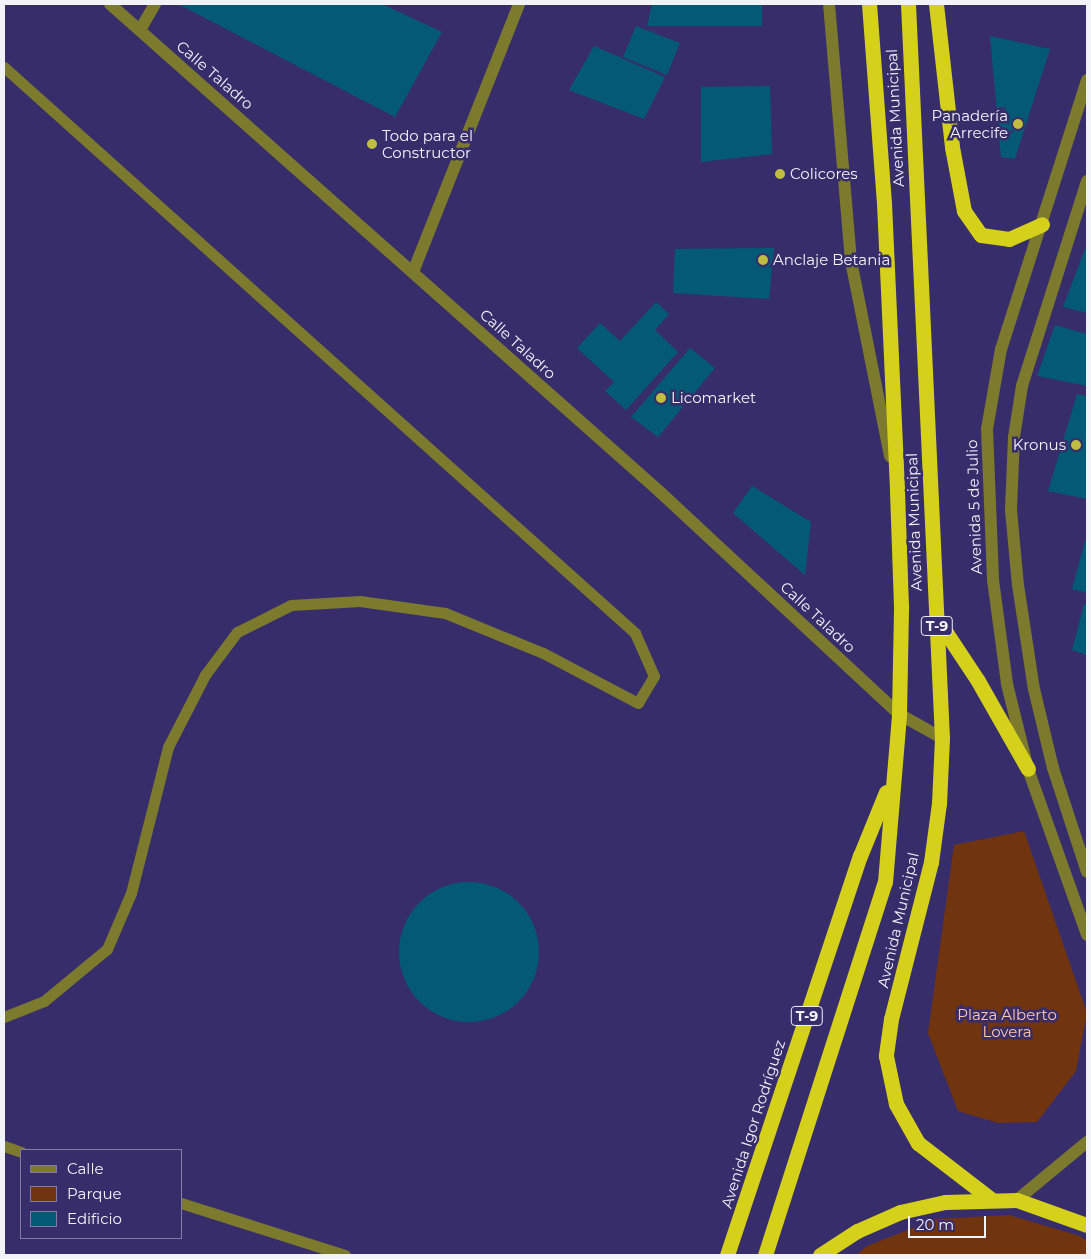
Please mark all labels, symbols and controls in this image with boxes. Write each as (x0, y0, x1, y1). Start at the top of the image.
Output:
street label: Calle Taladro (173, 37, 257, 113)
street label: Avenida Municipal (882, 48, 908, 188)
place label: Panadería Arrecife (932, 106, 1008, 141)
marker: Panadería Arrecife (1012, 118, 1024, 130)
place label: Todo para el Constructor (382, 126, 473, 161)
marker: Todo para el Constructor (366, 138, 378, 150)
place label: Colicores (790, 165, 858, 183)
marker: Colicores (774, 168, 786, 180)
place label: Anclaje Betania (773, 251, 890, 269)
marker: Anclaje Betania (757, 254, 769, 266)
street label: Calle Taladro (476, 305, 560, 383)
place label: Licomarket (671, 389, 756, 407)
marker: Licomarket (655, 392, 667, 404)
place label: Kronus (1013, 436, 1066, 454)
street label: Avenida 5 de Julio (963, 439, 985, 575)
marker: Kronus (1070, 439, 1082, 451)
street label: Avenida Municipal (903, 453, 925, 591)
street label: Calle Taladro (777, 578, 859, 656)
road number: T-9 (921, 614, 953, 638)
street label: Avenida Municipal (874, 851, 922, 989)
road number: T-9 (791, 1004, 823, 1028)
park label: Plaza Alberto Lovera (957, 1005, 1057, 1040)
street label: Avenida Igor Rodríguez (717, 1038, 789, 1210)
legend (20, 1149, 182, 1239)
text: Calle (67, 1159, 104, 1178)
text: Parque (67, 1184, 122, 1203)
scale bar (911, 1206, 988, 1238)
text: Edificio (67, 1209, 122, 1228)
text: 20 m (916, 1215, 954, 1234)

